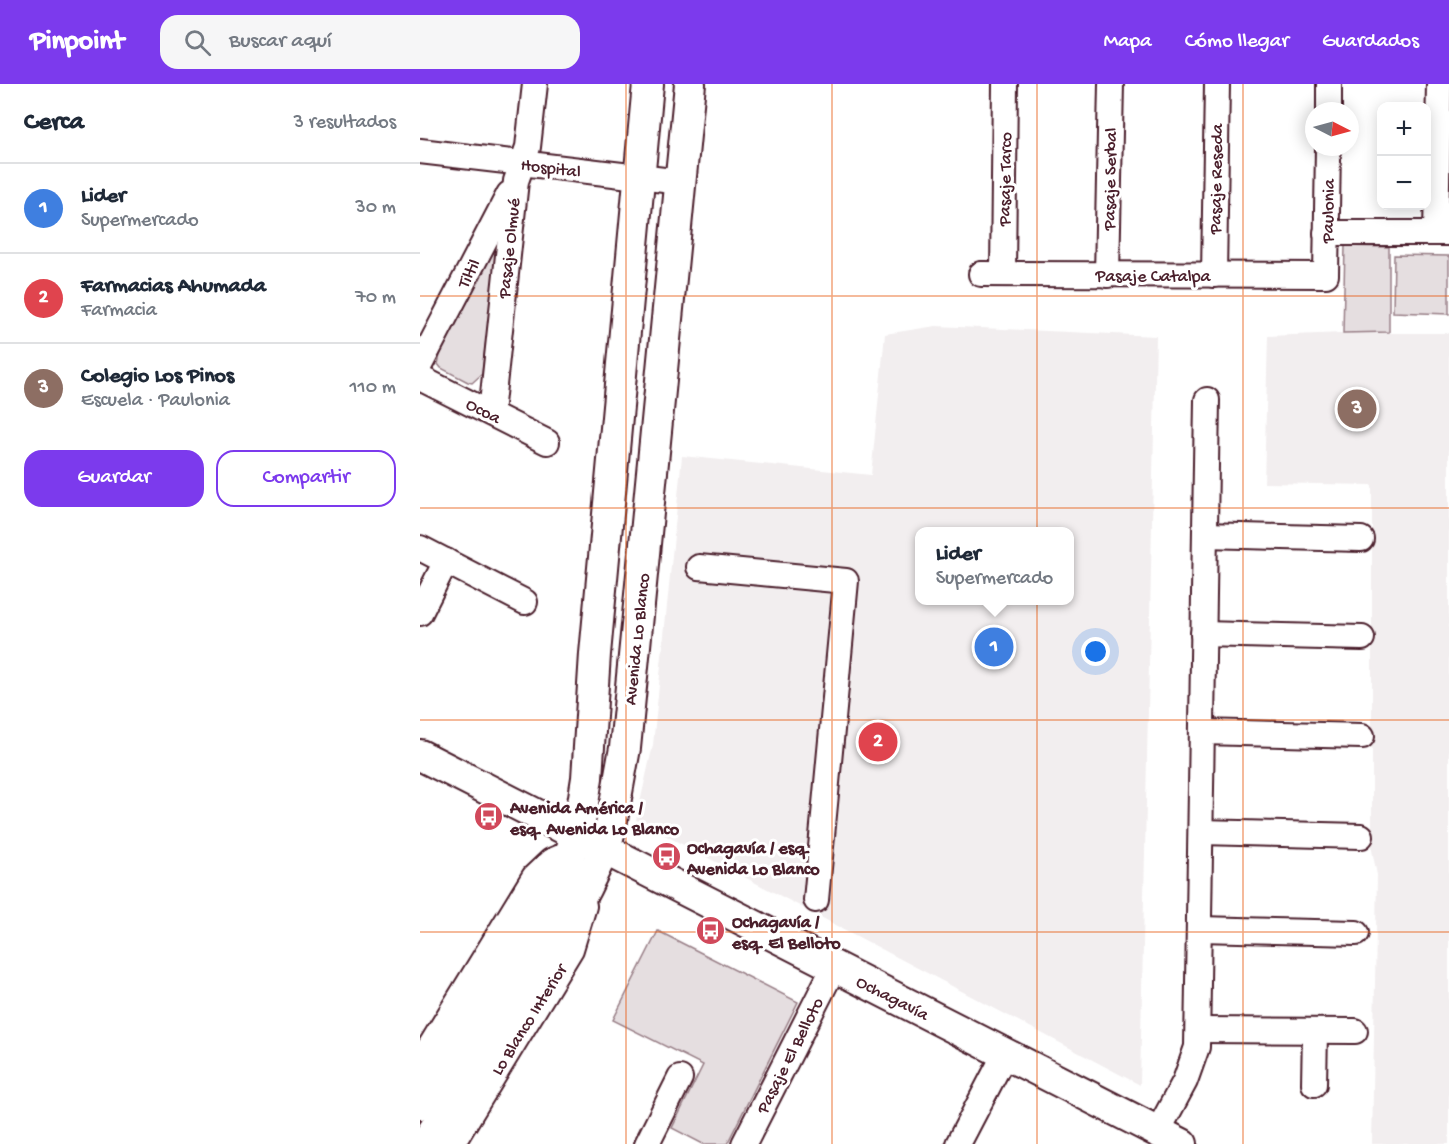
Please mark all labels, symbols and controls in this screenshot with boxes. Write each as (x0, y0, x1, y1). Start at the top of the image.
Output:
search box (160, 15, 580, 69)
text: Pinpoint (30, 26, 124, 59)
icon: search (181, 26, 214, 59)
text: Buscar aquí (229, 29, 332, 55)
text: Mapa (1103, 30, 1152, 55)
text: Cómo llegar (1185, 30, 1289, 55)
text: Guardados (1322, 30, 1419, 55)
north arrow (1305, 102, 1359, 156)
map controls (1377, 102, 1431, 210)
button: + (1377, 102, 1431, 156)
text: Cerca (24, 108, 84, 139)
text: 3 resultados (294, 112, 396, 135)
street label: Pasaje Reseda (1206, 123, 1229, 235)
street label: Pasaje Serbal (1100, 127, 1123, 232)
street label: Pasaje Tarco (995, 132, 1018, 227)
street label: Hospital (519, 155, 582, 184)
button: − (1377, 156, 1431, 210)
street label: Paulonia (1318, 178, 1341, 244)
text: Lider (81, 184, 126, 210)
street label: Pasaje Olmué (495, 196, 526, 300)
text: 1 (39, 197, 48, 220)
text: 30 m (355, 197, 396, 220)
text: Supermercado (81, 210, 199, 233)
street label: Tiltil (454, 256, 486, 293)
street label: Pasaje Catalpa (1094, 267, 1212, 288)
text: Farmacias Ahumada (81, 274, 266, 300)
text: 2 (39, 287, 48, 310)
text: 70 m (355, 287, 396, 310)
text: Farmacia (81, 300, 157, 323)
text: Colegio Los Pinos (81, 364, 234, 390)
text: 3 (38, 377, 49, 400)
text: 110 m (350, 377, 396, 400)
pin: 3 (1338, 386, 1376, 432)
text: Escuela · Paulonia (81, 390, 230, 413)
street label: Ocoa (462, 395, 505, 430)
button: Guardar (24, 450, 204, 507)
button: Compartir (216, 450, 396, 507)
popup (915, 527, 1074, 605)
text: Lider (936, 542, 981, 568)
text: Supermercado (936, 568, 1053, 591)
street label: Avenida Lo Blanco (621, 572, 656, 706)
pin: 1 (974, 624, 1014, 670)
your location (1081, 637, 1110, 666)
pin: 2 (858, 720, 898, 764)
place label: Avenida América / esq. Avenida Lo Blanco (509, 799, 680, 841)
bus stop icon: Avenida América / esq. Avenida Lo Blanco (473, 801, 505, 833)
place label: Ochagavía / esq. Avenida Lo Blanco (686, 839, 820, 881)
bus stop icon: Ochagavía / esq. Avenida Lo Blanco (650, 841, 682, 873)
place label: Ochagavía / esq. El Belloto (731, 913, 841, 955)
bus stop icon: Ochagavía / esq. El Belloto (695, 915, 727, 947)
street label: Lo Blanco Interior (488, 959, 574, 1080)
street label: Ochagavía (852, 972, 933, 1027)
street label: Pasaje El Belloto (753, 995, 829, 1118)

